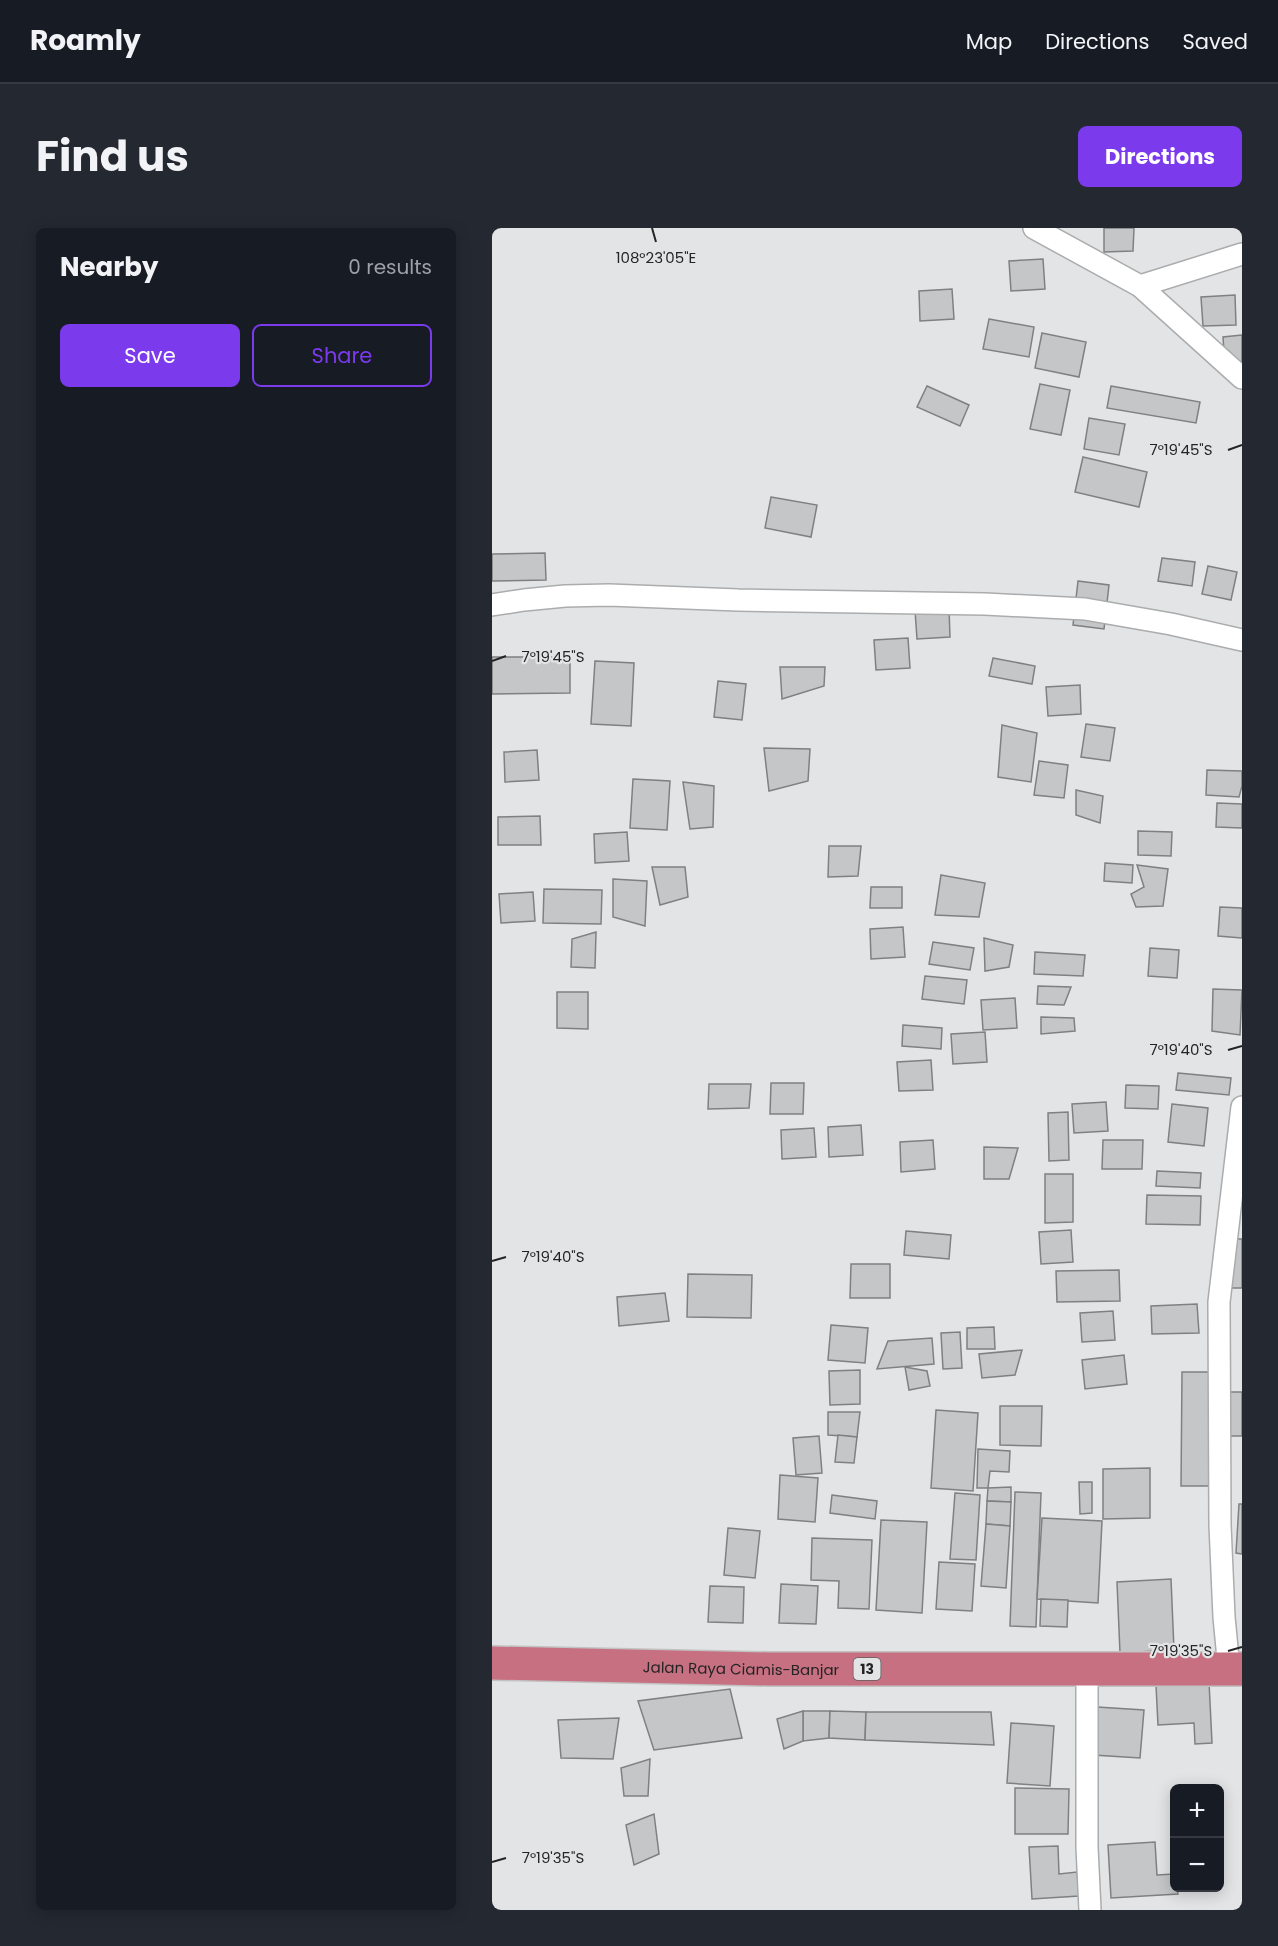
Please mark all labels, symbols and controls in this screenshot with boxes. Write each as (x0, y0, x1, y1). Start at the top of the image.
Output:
text: Roamly (30, 21, 141, 60)
text: Map (966, 27, 1012, 56)
text: Directions (1045, 27, 1149, 56)
text: Saved (1182, 27, 1248, 56)
button: Directions (1078, 126, 1242, 187)
text: Find us (36, 127, 189, 186)
text: 108°23'05"E (616, 247, 696, 268)
text: Nearby (60, 249, 158, 285)
text: 0 results (348, 253, 432, 281)
button: Save (60, 324, 240, 387)
button: Share (252, 324, 432, 387)
text: 7°19'45"S (1149, 439, 1213, 460)
text: 7°19'45"S (521, 646, 585, 667)
text: 7°19'40"S (1149, 1039, 1213, 1060)
text: 7°19'40"S (521, 1246, 585, 1267)
text: 7°19'35"S (1150, 1640, 1212, 1661)
street label: Jalan Raya Ciamis-Banjar (642, 1656, 840, 1680)
road number: 13 (854, 1658, 880, 1680)
map controls (1170, 1784, 1224, 1892)
button: + (1170, 1784, 1224, 1838)
button: − (1170, 1838, 1224, 1892)
text: 7°19'35"S (522, 1847, 584, 1868)

